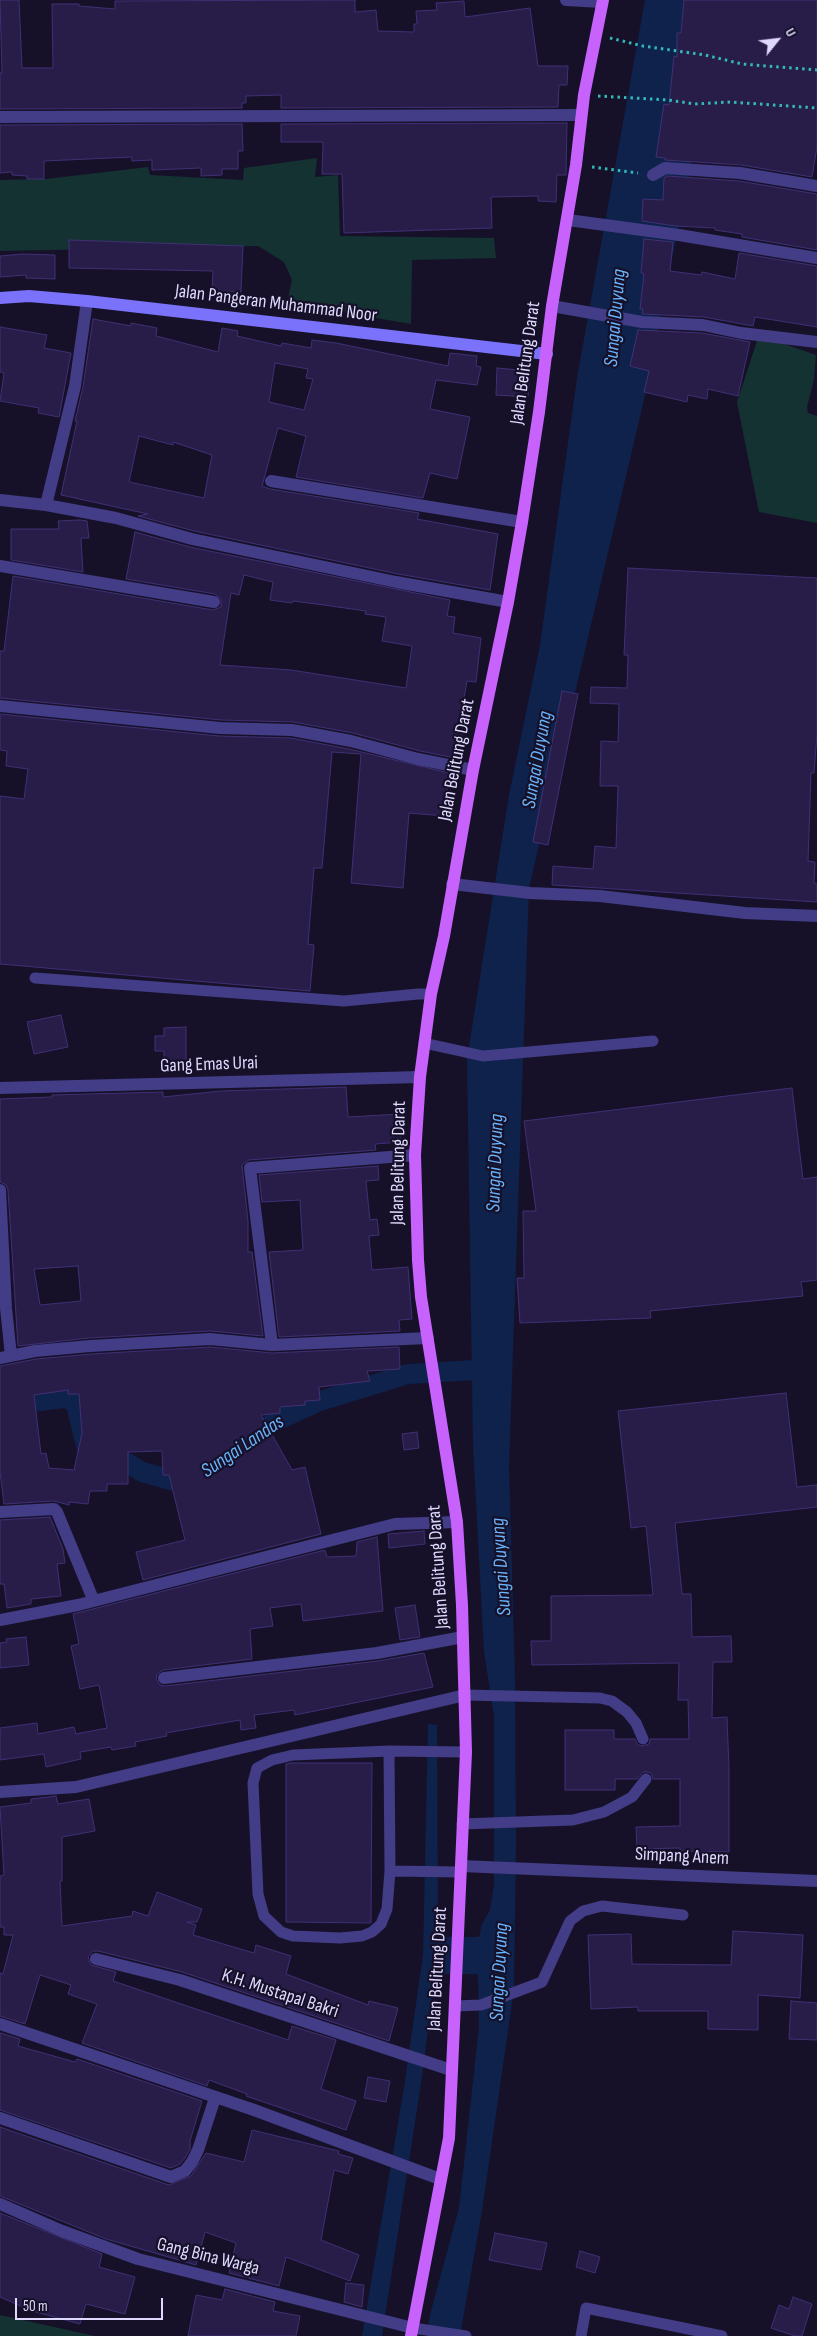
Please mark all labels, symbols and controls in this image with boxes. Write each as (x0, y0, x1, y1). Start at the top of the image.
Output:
north arrow (752, 15, 802, 65)
text: U (781, 25, 800, 40)
water label: Sungai Duyung (600, 268, 632, 368)
street label: Jalan Pangeran Muhammad Noor (174, 280, 378, 328)
street label: Jalan Belitung Darat (506, 300, 546, 426)
street label: Jalan Belitung Darat (434, 697, 480, 823)
water label: Sungai Duyung (518, 710, 558, 810)
street label: Gang Emas Urai (160, 1052, 258, 1078)
street label: Jalan Belitung Darat (387, 1101, 411, 1225)
water label: Sungai Duyung (482, 1114, 510, 1212)
water label: Sungai Landas (197, 1411, 289, 1483)
street label: Jalan Belitung Darat (423, 1504, 455, 1630)
water label: Sungai Duyung (487, 1517, 517, 1617)
street label: Simpang Anem (634, 1843, 730, 1871)
street label: Jalan Belitung Darat (423, 1906, 453, 2032)
water label: Sungai Duyung (485, 1922, 515, 2022)
street label: K.H. Mustapal Bakri (219, 1964, 341, 2024)
street label: Gang Bina Warga (154, 2233, 262, 2281)
scale bar (18, 2288, 165, 2320)
text: 50 m (23, 2297, 48, 2316)

